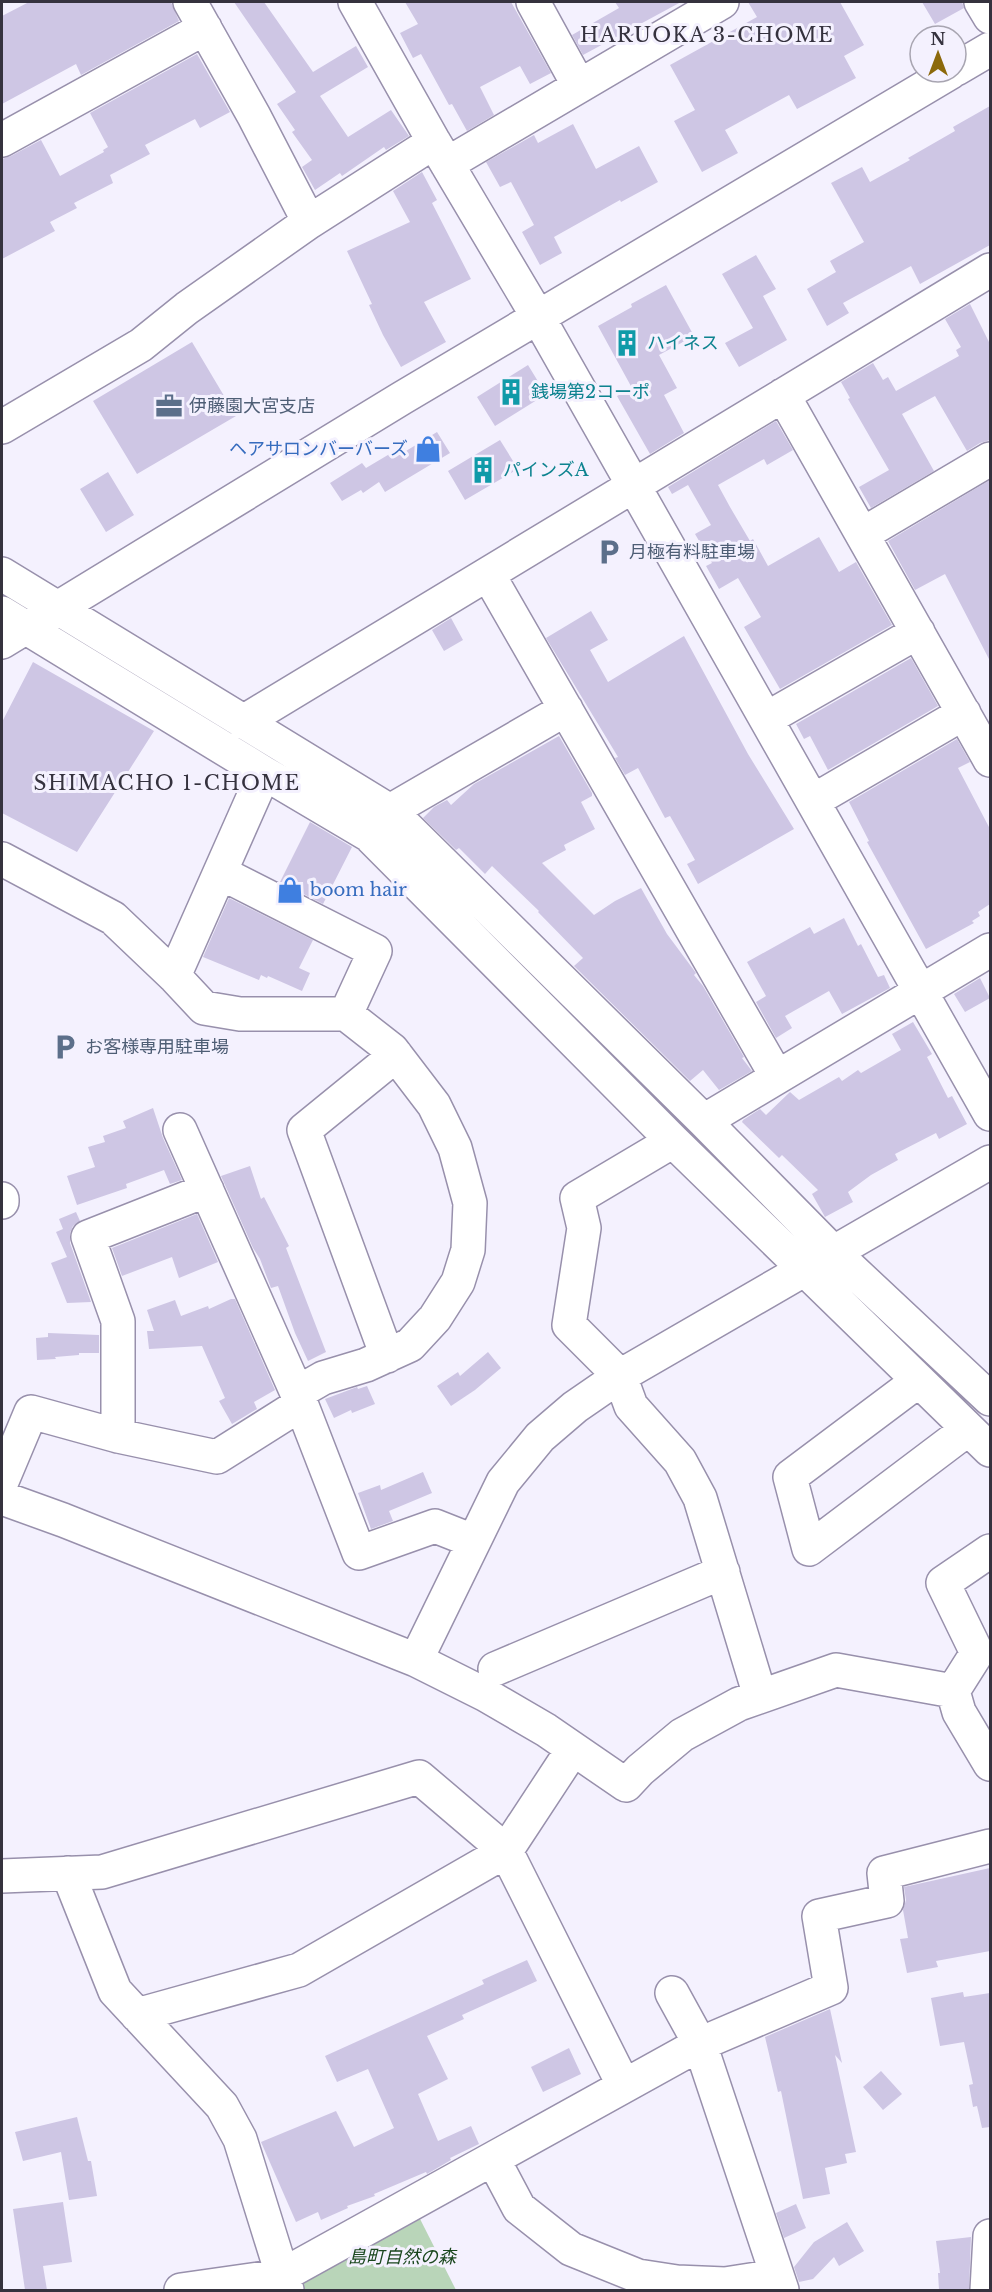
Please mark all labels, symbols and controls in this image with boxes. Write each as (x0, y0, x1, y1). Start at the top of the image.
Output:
district label: HARUOKA 3-CHOME (580, 23, 834, 47)
north arrow (908, 24, 968, 84)
text: N (930, 29, 946, 49)
building icon: ハイネス (612, 328, 642, 358)
place label: ハイネス (647, 332, 719, 354)
building icon: 銭場第2コーポ (496, 377, 526, 407)
place label: 銭場第2コーポ (531, 381, 650, 403)
office icon: 伊藤園大宮支店 (154, 391, 184, 421)
place label: 伊藤園大宮支店 (189, 395, 315, 417)
shop icon: ヘアサロンバーバーズ (413, 434, 443, 464)
place label: ヘアサロンバーバーズ (229, 438, 408, 460)
building icon: パインズA (468, 455, 498, 485)
place label: パインズA (503, 459, 590, 481)
parking icon: 月極有料駐車場 (594, 537, 624, 567)
place label: 月極有料駐車場 (629, 541, 755, 563)
district label: SHIMACHO 1-CHOME (34, 771, 300, 795)
shop icon: boom hair (275, 875, 305, 905)
place label: boom hair (309, 879, 407, 901)
parking icon: お客様専用駐車場 (50, 1032, 80, 1062)
place label: お客様専用駐車場 (85, 1036, 229, 1058)
park label: 島町自然の森 (348, 2246, 458, 2268)

